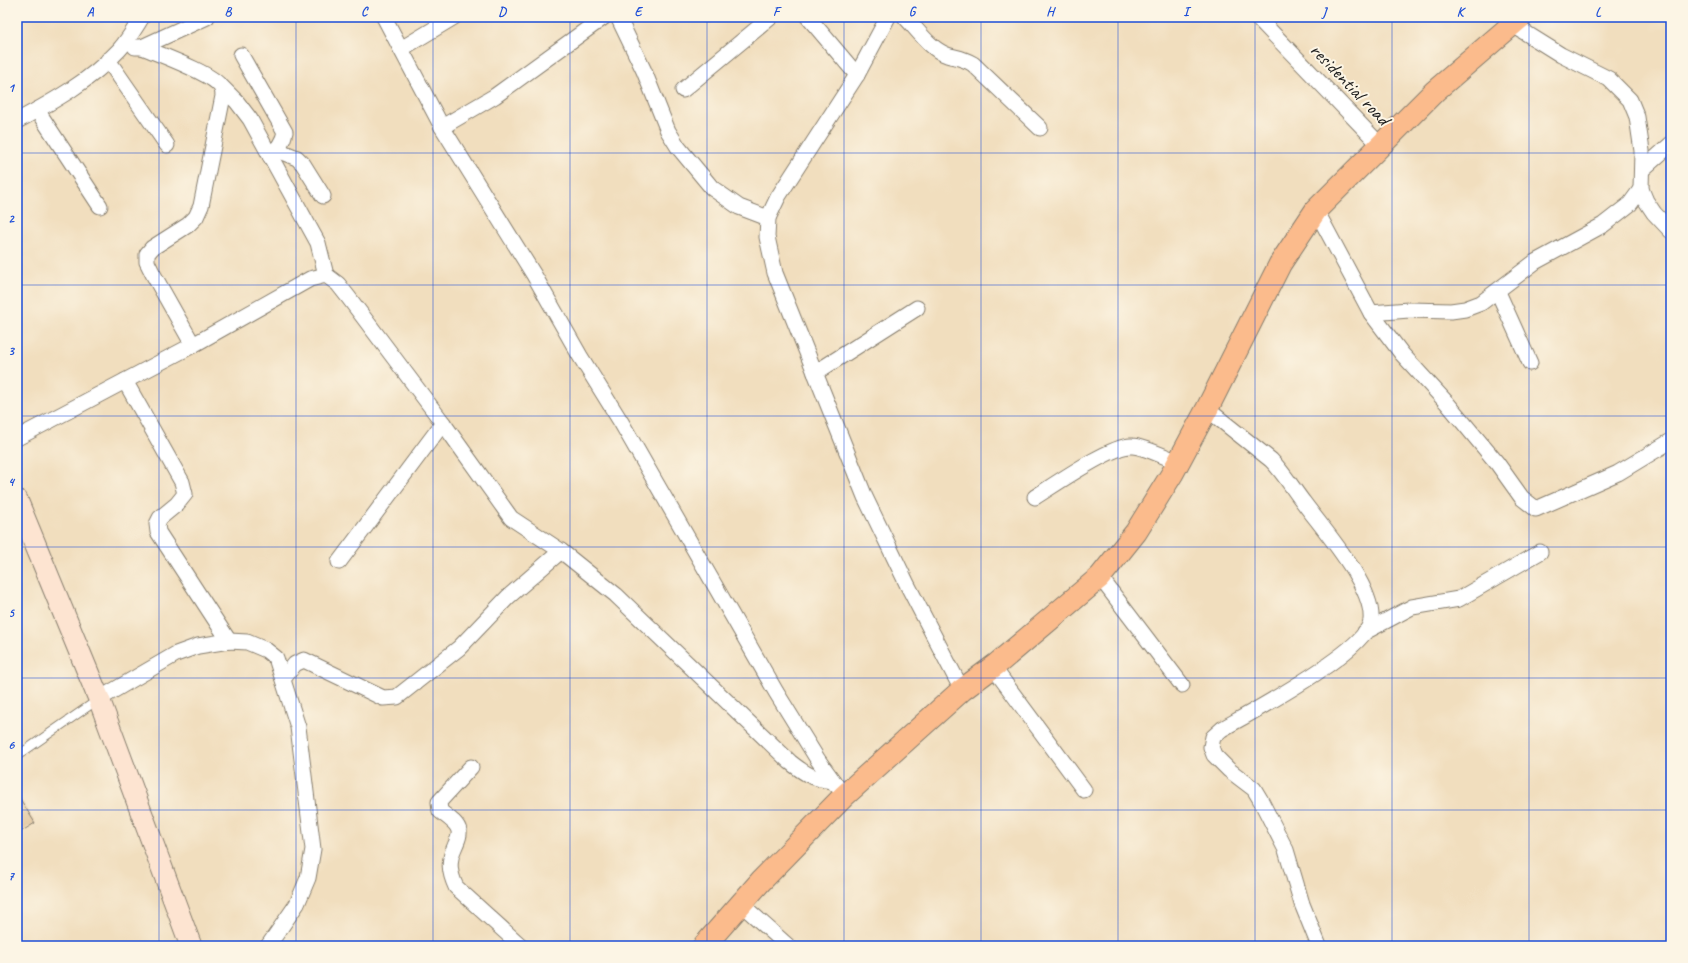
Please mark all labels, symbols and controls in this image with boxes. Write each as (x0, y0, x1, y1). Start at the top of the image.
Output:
text: A (87, 4, 95, 20)
text: B (225, 4, 233, 20)
text: C (361, 4, 369, 20)
text: D (498, 4, 507, 20)
text: E (635, 4, 644, 20)
text: F (773, 4, 782, 20)
text: G (909, 4, 917, 20)
text: H (1046, 4, 1056, 20)
text: I (1183, 4, 1192, 20)
text: J (1321, 4, 1328, 20)
text: K (1457, 4, 1467, 20)
text: L (1595, 4, 1602, 20)
street label: residential road (1305, 38, 1398, 133)
text: 1 (8, 80, 16, 96)
text: 2 (8, 211, 15, 227)
text: 3 (8, 343, 15, 359)
text: 4 (8, 474, 16, 490)
text: 5 (8, 605, 15, 621)
text: 6 (8, 737, 15, 753)
text: 7 (8, 868, 15, 884)

